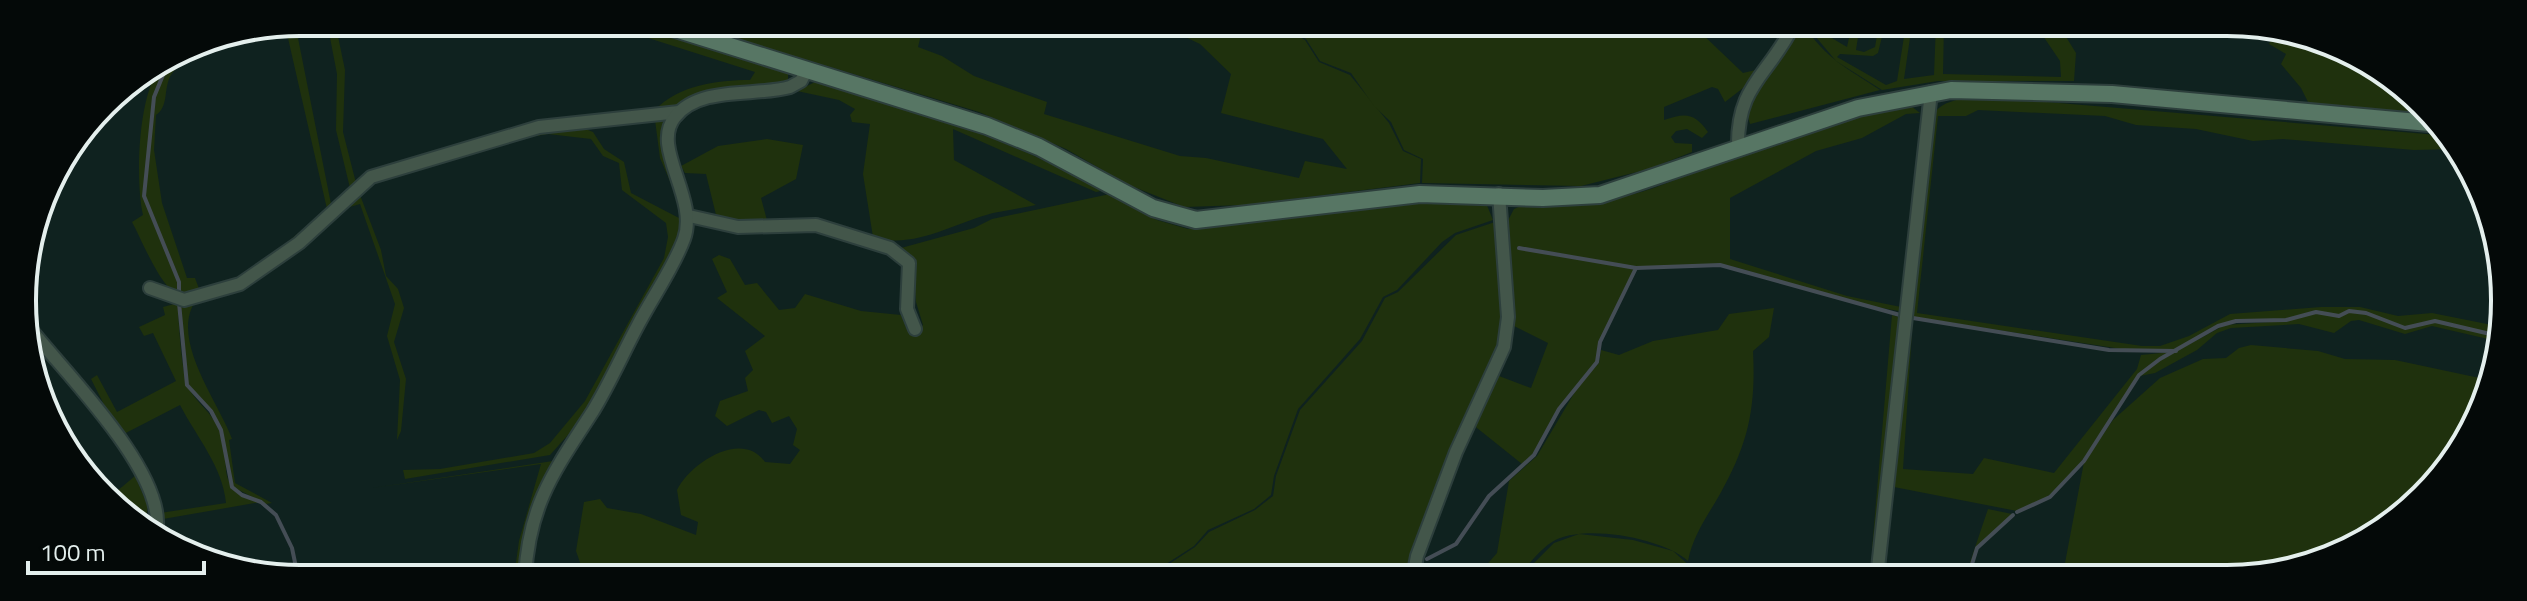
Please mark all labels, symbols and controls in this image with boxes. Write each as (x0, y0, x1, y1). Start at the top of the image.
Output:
scale bar (28, 525, 204, 575)
text: 100 m (40, 534, 106, 570)

